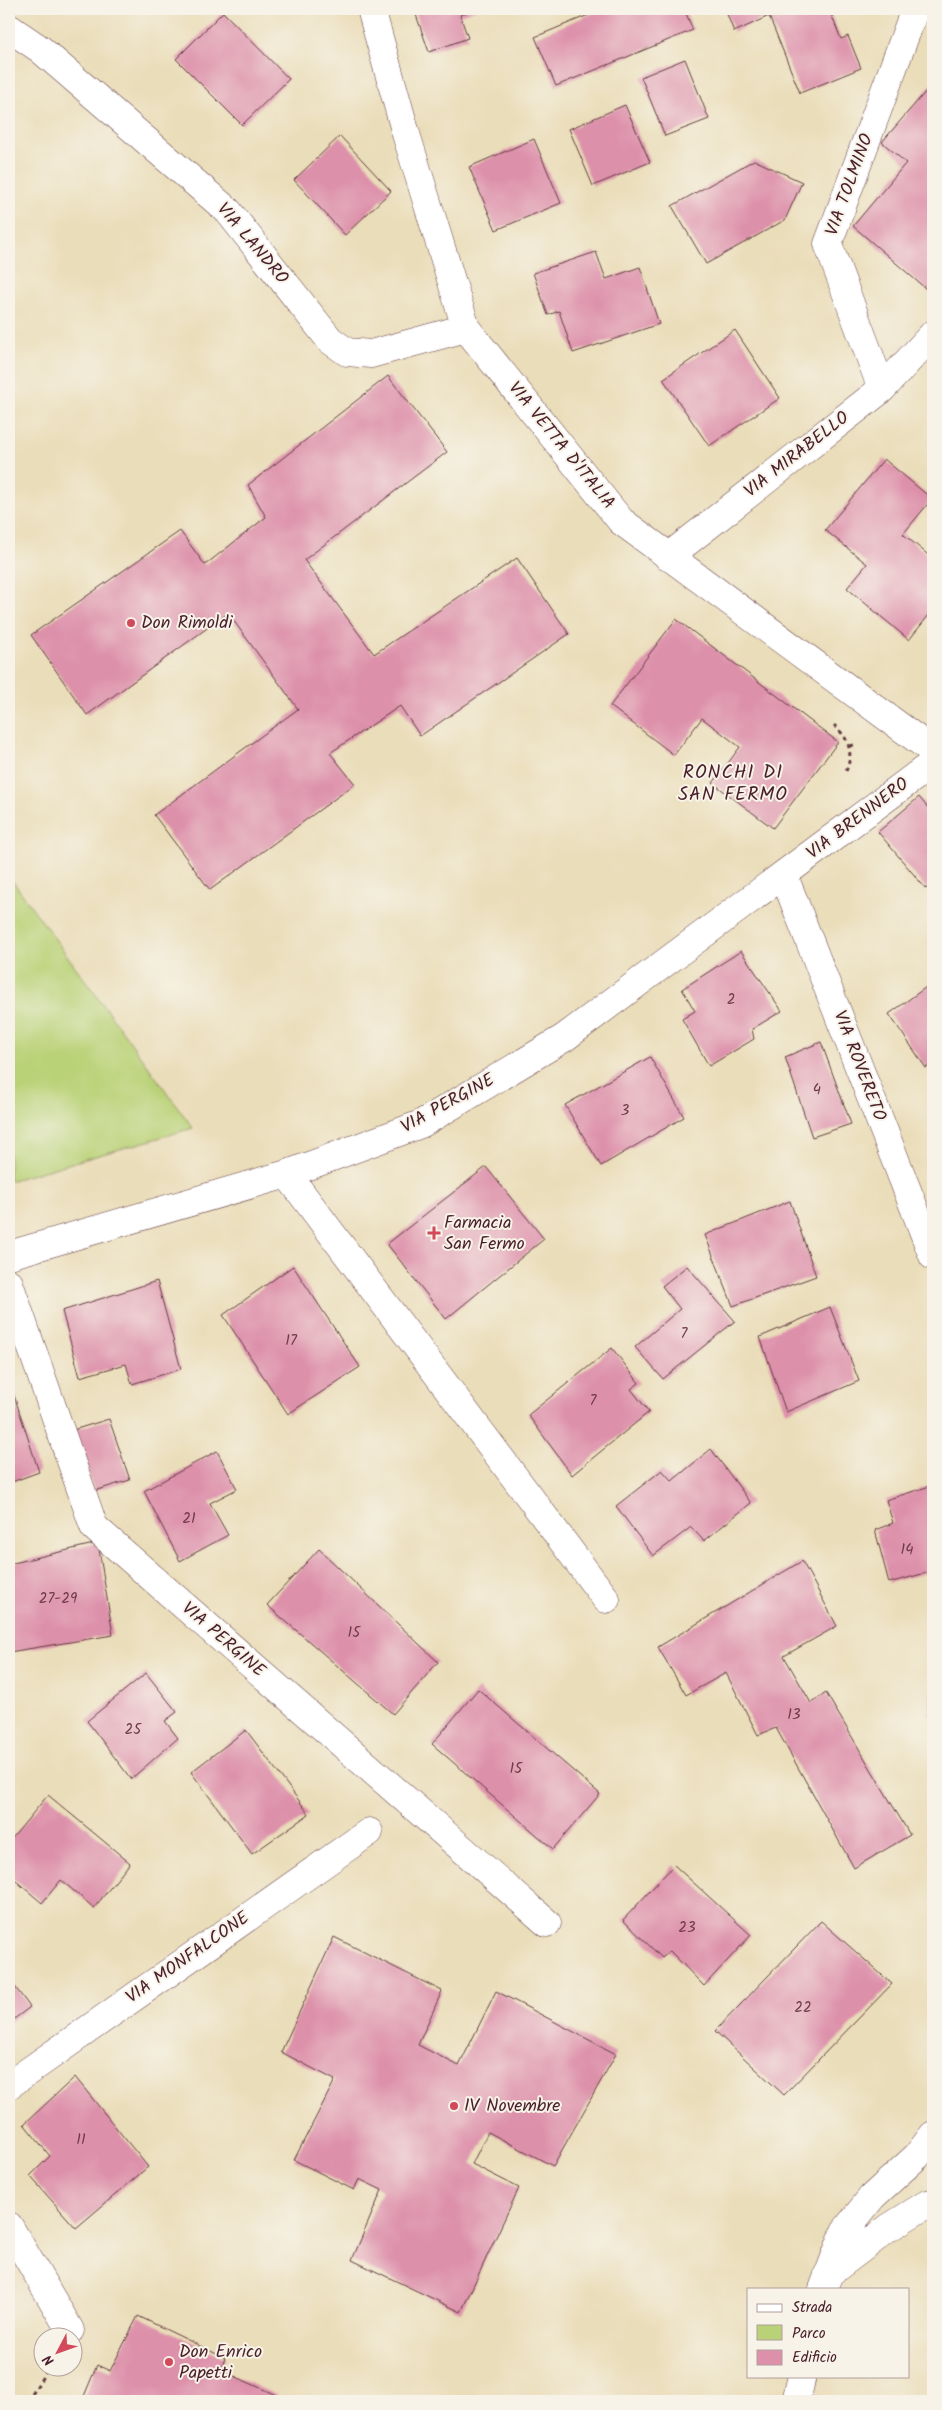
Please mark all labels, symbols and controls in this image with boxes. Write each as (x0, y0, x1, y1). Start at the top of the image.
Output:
street label: VIA TOLMINO (818, 130, 882, 240)
street label: VIA LANDRO (209, 197, 295, 291)
street label: VIA VETTA D'ITALIA (500, 376, 622, 516)
street label: VIA MIRABELLO (738, 404, 856, 506)
place label: Don Rimoldi (141, 609, 233, 638)
marker: Don Rimoldi (125, 617, 137, 629)
district label: RONCHI DI SAN FERMO (678, 758, 788, 810)
street label: VIA BRENNERO (800, 771, 916, 867)
house number: 2 (727, 988, 735, 1012)
street label: VIA ROVERETO (825, 1006, 893, 1126)
street label: VIA PERGINE (396, 1066, 501, 1142)
house number: 4 (813, 1078, 821, 1102)
house number: 3 (621, 1099, 630, 1123)
place label: Farmacia San Fermo (444, 1209, 525, 1259)
marker: Farmacia San Fermo (428, 1227, 440, 1239)
house number: 7 (681, 1322, 689, 1346)
house number: 17 (285, 1329, 298, 1353)
house number: 7 (590, 1389, 598, 1413)
house number: 21 (182, 1507, 196, 1531)
house number: 14 (901, 1538, 913, 1562)
house number: 27-29 (39, 1587, 78, 1611)
street label: VIA PERGINE (174, 1595, 272, 1685)
house number: 15 (348, 1621, 361, 1645)
house number: 13 (787, 1703, 801, 1727)
house number: 25 (125, 1718, 142, 1742)
house number: 15 (510, 1757, 523, 1781)
street label: VIA MONFALCONE (120, 1904, 256, 2012)
house number: 23 (678, 1916, 696, 1940)
house number: 22 (794, 1996, 812, 2020)
place label: IV Novembre (464, 2092, 560, 2121)
marker: IV Novembre (448, 2100, 460, 2112)
house number: 11 (76, 2128, 86, 2152)
legend (747, 2288, 910, 2378)
text: Strada (792, 2296, 832, 2320)
text: Parco (792, 2322, 826, 2346)
north arrow (32, 2328, 82, 2378)
place label: Don Enrico Papetti (179, 2338, 262, 2388)
text: Edificio (792, 2346, 837, 2370)
text: N (38, 2349, 60, 2370)
marker: Don Enrico Papetti (163, 2356, 175, 2368)

